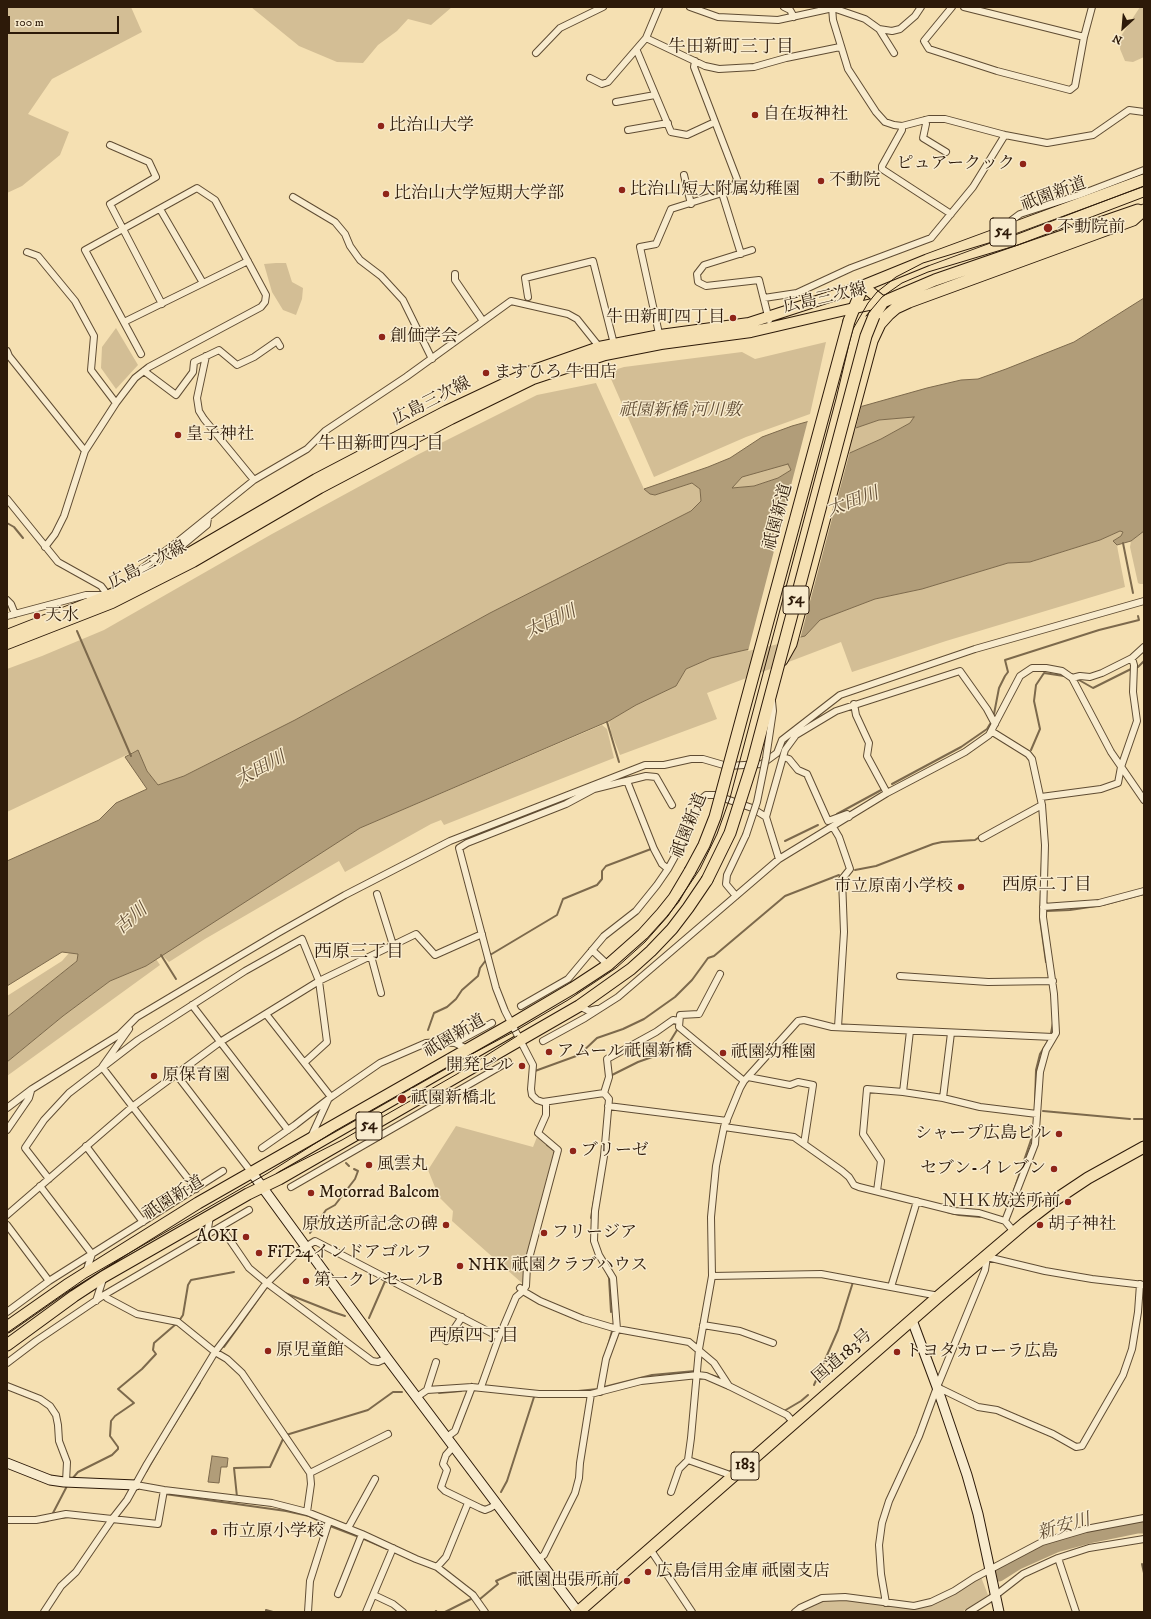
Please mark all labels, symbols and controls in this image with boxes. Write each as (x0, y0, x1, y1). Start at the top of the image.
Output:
scale bar (10, 8, 121, 34)
north arrow (1103, 8, 1143, 48)
text: 100 m (15, 15, 44, 30)
text: N (1111, 31, 1125, 47)
district label: 牛田新町三丁目 (668, 37, 794, 59)
place label: 自在坂神社 (763, 105, 848, 125)
marker: 自在坂神社 (750, 110, 760, 120)
place label: 比治山大学 (389, 116, 474, 136)
marker: 比治山大学 (376, 121, 386, 131)
place label: ピュアークック (897, 154, 1015, 174)
marker: ピュアークック (1018, 159, 1028, 169)
place label: 不動院 (829, 171, 880, 191)
street label: 祇園新道 (1019, 174, 1089, 216)
marker: 不動院 (816, 176, 826, 186)
place label: 比治山短大附属幼稚園 (630, 180, 800, 200)
place label: 比治山大学短期大学部 (394, 184, 564, 204)
marker: 比治山短大附属幼稚園 (617, 185, 627, 195)
marker: 比治山大学短期大学部 (381, 189, 391, 199)
road number: 54 (990, 218, 1016, 246)
place label: 不動院前 (1057, 218, 1125, 238)
marker: 不動院前 (1042, 222, 1054, 234)
street label: 広島三次線 (781, 280, 869, 318)
place label: 牛田新町四丁目 (606, 308, 725, 328)
marker: 牛田新町四丁目 (728, 313, 738, 323)
place label: 創価学会 (390, 327, 458, 347)
marker: 創価学会 (377, 332, 387, 342)
place label: ますひろ 牛田店 (494, 363, 617, 383)
marker: ますひろ 牛田店 (481, 368, 491, 378)
street label: 広島三次線 (390, 374, 474, 430)
park label: 祇園新橋 河川敷 (619, 401, 741, 421)
place label: 皇子神社 (186, 425, 254, 445)
marker: 皇子神社 (173, 430, 183, 440)
district label: 牛田新町四丁目 (318, 434, 444, 456)
street label: 祇園新道 (760, 482, 798, 552)
water label: 太田川 (824, 484, 882, 522)
street label: 広島三次線 (106, 538, 190, 594)
road number: 54 (783, 586, 809, 614)
water label: 太田川 (522, 602, 580, 644)
place label: 天水 (45, 606, 79, 626)
marker: 天水 (32, 611, 42, 621)
water label: 太田川 (232, 748, 290, 792)
street label: 祇園新道 (668, 791, 712, 861)
district label: 西原二丁目 (1002, 875, 1092, 897)
place label: 市立原南小学校 (834, 877, 953, 897)
marker: 市立原南小学校 (956, 882, 966, 892)
water label: 古川 (111, 900, 153, 940)
district label: 西原三丁目 (314, 942, 404, 964)
street label: 祇園新道 (420, 1011, 490, 1063)
place label: アムール祇園新橋 (557, 1042, 692, 1062)
place label: 祇園幼稚園 (731, 1043, 816, 1063)
marker: アムール祇園新橋 (544, 1047, 554, 1057)
marker: 祇園幼稚園 (718, 1048, 728, 1058)
place label: 開発ビル (446, 1056, 514, 1076)
marker: 開発ビル (517, 1061, 527, 1071)
place label: 原保育園 (162, 1066, 230, 1086)
marker: 原保育園 (149, 1071, 159, 1081)
place label: 祗園新橋北 (411, 1089, 496, 1109)
marker: 祗園新橋北 (396, 1093, 408, 1105)
road number: 54 (356, 1112, 382, 1140)
place label: シャープ広島ビル (915, 1124, 1051, 1144)
marker: シャープ広島ビル (1054, 1129, 1064, 1139)
place label: ブリーゼ (581, 1141, 649, 1161)
marker: ブリーゼ (568, 1146, 578, 1156)
place label: 風雲丸 (377, 1155, 428, 1175)
place label: セブン-イレブン (920, 1159, 1046, 1179)
marker: 風雲丸 (364, 1160, 374, 1170)
marker: セブン-イレブン (1049, 1164, 1059, 1174)
street label: 祇園新道 (140, 1172, 208, 1226)
place label: Motorrad Balcom (319, 1183, 440, 1203)
marker: Motorrad Balcom (306, 1188, 316, 1198)
place label: ＮＨＫ放送所前 (941, 1192, 1060, 1212)
marker: ＮＨＫ放送所前 (1063, 1197, 1073, 1207)
place label: 原放送所記念の碑 (302, 1215, 438, 1235)
place label: 胡子神社 (1048, 1215, 1116, 1235)
marker: 原放送所記念の碑 (441, 1220, 451, 1230)
marker: 胡子神社 (1035, 1220, 1045, 1230)
place label: フリージア (552, 1223, 637, 1243)
place label: AOKI (197, 1227, 238, 1247)
marker: フリージア (539, 1228, 549, 1238)
marker: AOKI (241, 1232, 251, 1242)
place label: FiT24インドアゴルフ (267, 1243, 432, 1263)
marker: FiT24インドアゴルフ (254, 1248, 264, 1258)
place label: NHK 祇園クラブハウス (468, 1256, 648, 1276)
marker: NHK 祇園クラブハウス (455, 1261, 465, 1271)
place label: 第一クレセールB (314, 1271, 443, 1291)
marker: 第一クレセールB (301, 1276, 311, 1286)
district label: 西原四丁目 (429, 1326, 519, 1348)
street label: 国道183号 (809, 1326, 877, 1388)
place label: 原児童館 (276, 1341, 344, 1361)
place label: トヨタカローラ広島 (905, 1342, 1058, 1362)
marker: 原児童館 (263, 1346, 273, 1356)
marker: トヨタカローラ広島 (892, 1347, 902, 1357)
road number: 183 (731, 1452, 759, 1480)
water label: 新安川 (1035, 1510, 1093, 1546)
place label: 市立原小学校 (222, 1522, 324, 1542)
marker: 市立原小学校 (209, 1527, 219, 1537)
place label: 広島信用金庫 祇園支店 (656, 1562, 830, 1582)
marker: 広島信用金庫 祇園支店 (643, 1567, 653, 1577)
place label: 祇園出張所前 (517, 1571, 619, 1591)
marker: 祇園出張所前 (622, 1576, 632, 1586)

